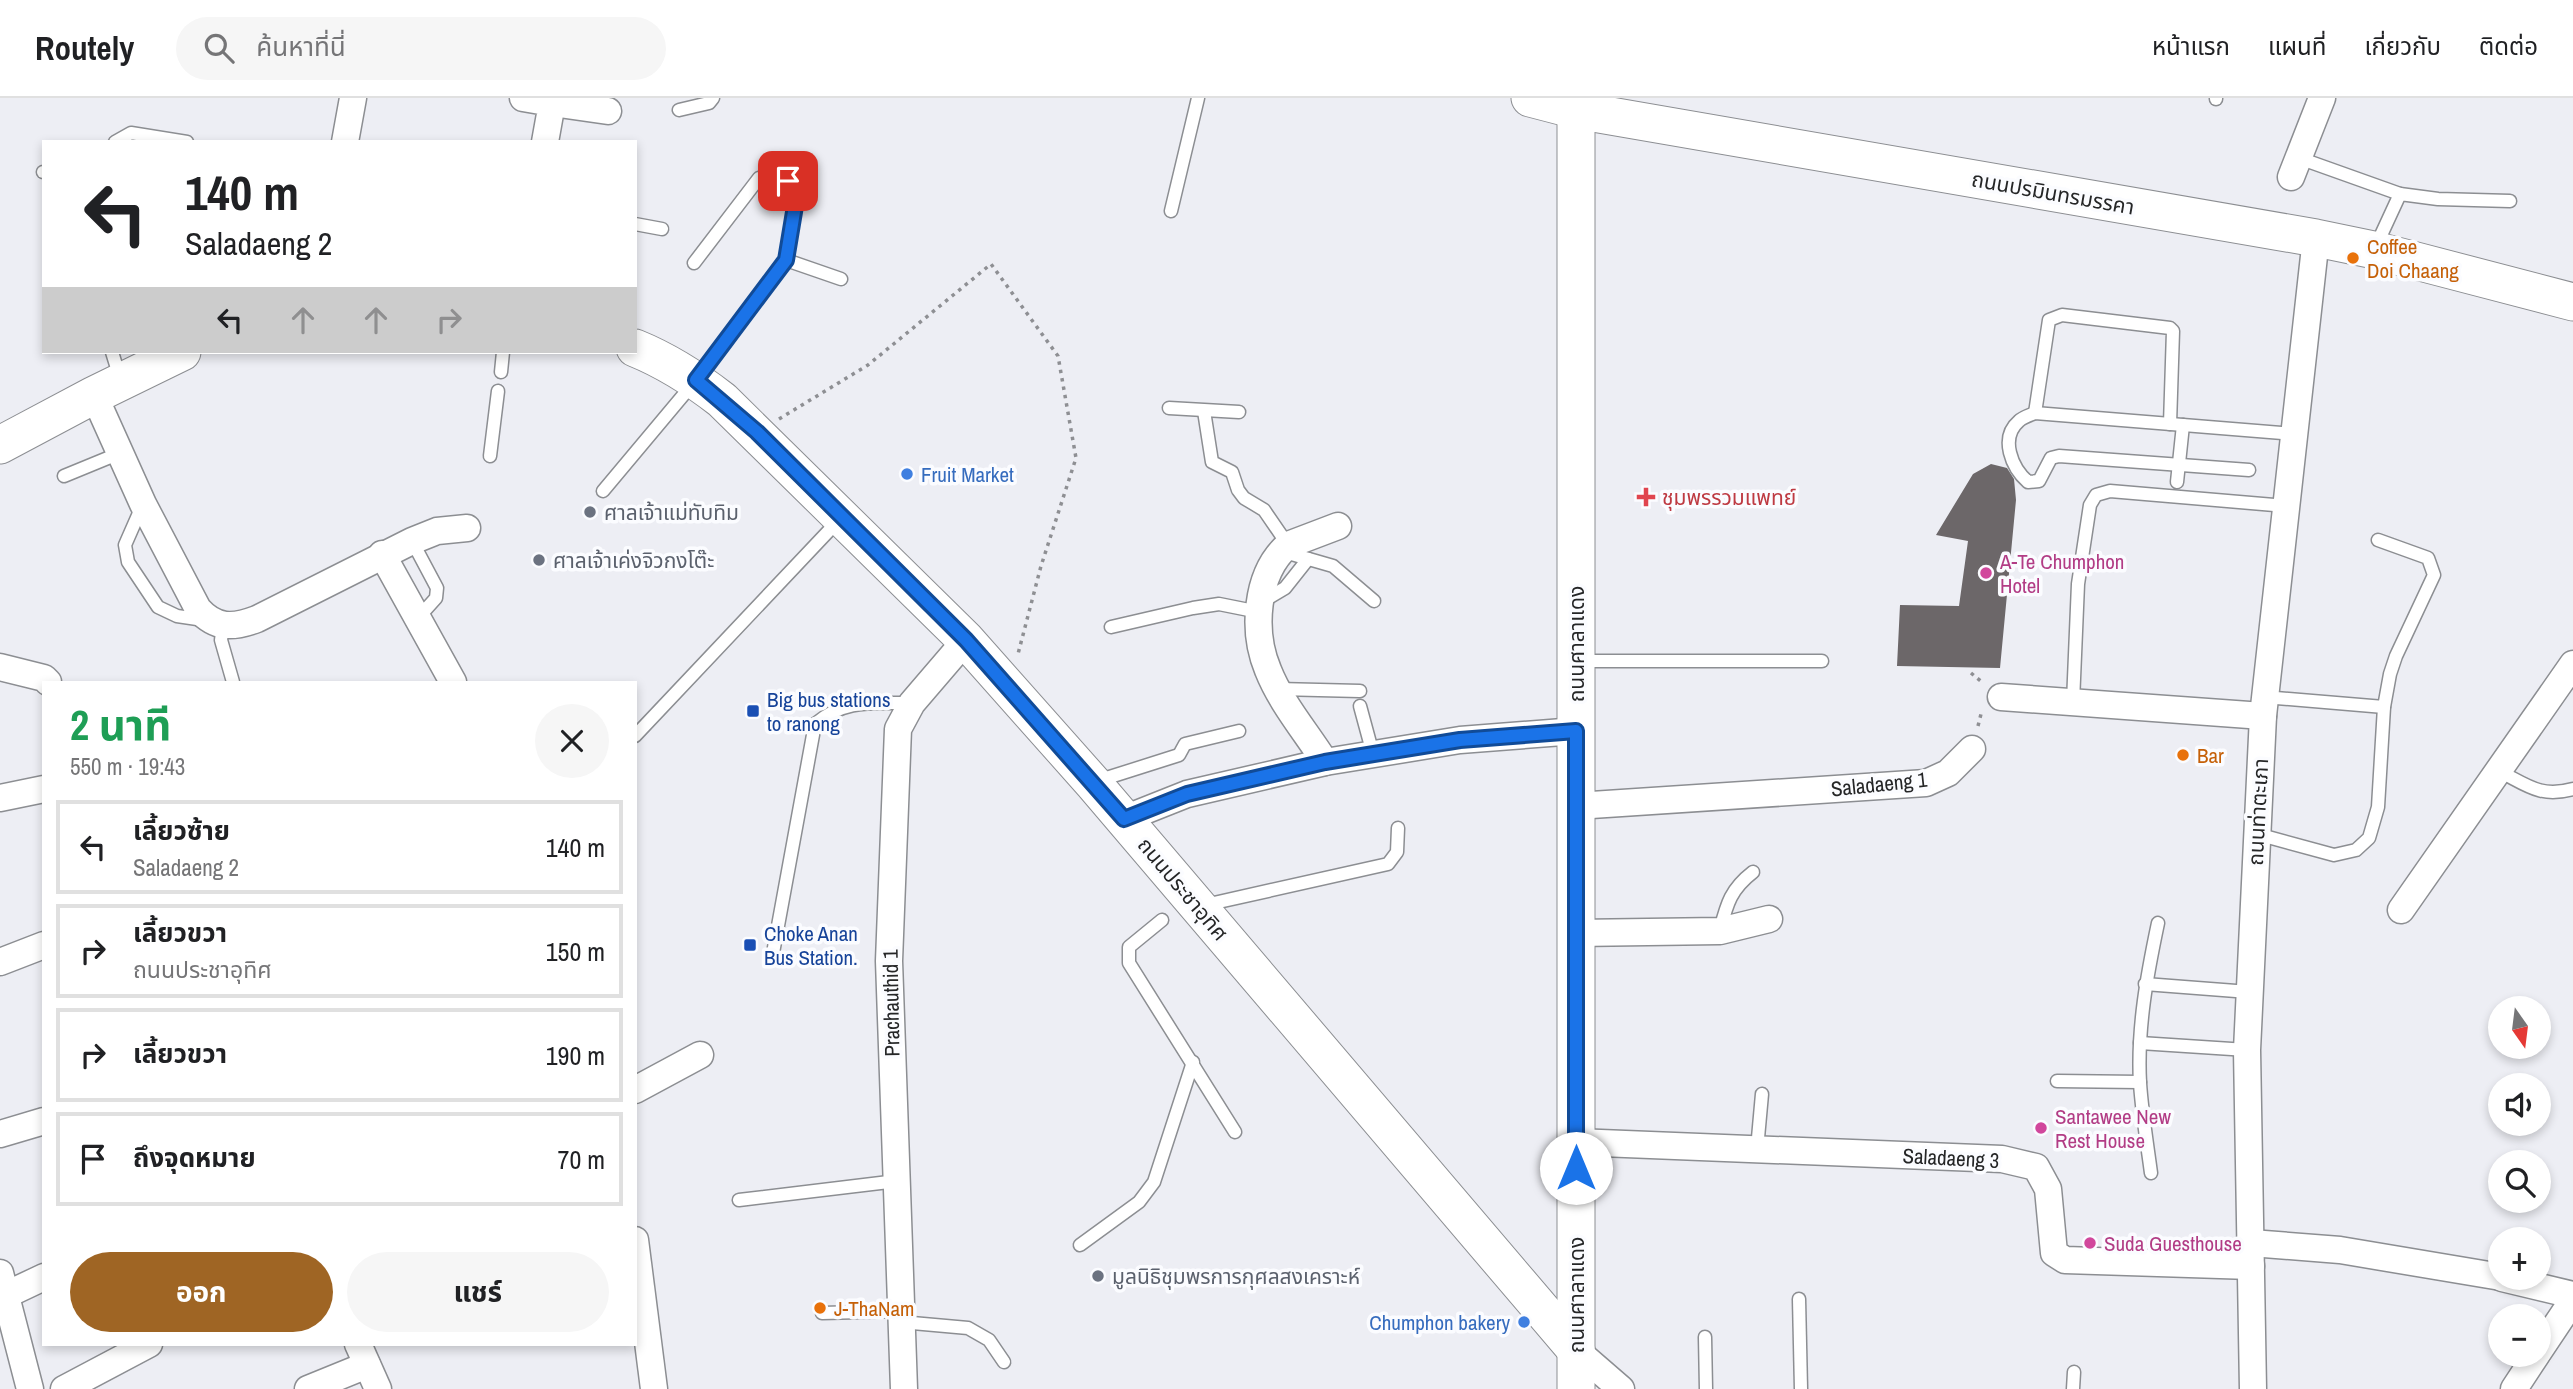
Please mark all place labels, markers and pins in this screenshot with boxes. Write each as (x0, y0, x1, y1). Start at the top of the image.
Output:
pin (758, 151, 818, 211)
place label: Coffee Doi Chaang (2367, 232, 2459, 285)
marker: Coffee Doi Chaang (2345, 250, 2361, 266)
place label: Fruit Market (921, 460, 1014, 489)
marker: Fruit Market (899, 466, 915, 482)
place label: ชุมพรรวมแพทย์ (1662, 483, 1796, 512)
marker: ชุมพรรวมแพทย์ (1636, 487, 1656, 507)
place label: ศาลเจ้าแม่ทับทิม (604, 498, 739, 527)
marker: ศาลเจ้าแม่ทับทิม (582, 504, 598, 520)
place label: ศาลเจ้าเค่งจิวกงโต๊ะ (553, 546, 714, 575)
place label: A-Te Chumphon Hotel (1999, 547, 2124, 600)
marker: ศาลเจ้าเค่งจิวกงโต๊ะ (531, 552, 547, 568)
marker: A-Te Chumphon Hotel (1978, 565, 1994, 581)
place label: Big bus stations to ranong (767, 685, 891, 738)
marker: Big bus stations to ranong (745, 703, 761, 719)
place label: Bar (2197, 741, 2224, 770)
marker: Bar (2175, 747, 2191, 763)
place label: Choke Anan Bus Station. (764, 919, 858, 972)
marker: Choke Anan Bus Station. (742, 937, 758, 953)
place label: Santawee New Rest House (2055, 1102, 2171, 1155)
marker: Santawee New Rest House (2033, 1120, 2049, 1136)
place label: Suda Guesthouse (2104, 1229, 2242, 1258)
marker: Suda Guesthouse (2082, 1235, 2098, 1251)
place label: มูลนิธิชุมพรการกุศลสงเคราะห์ (1112, 1262, 1360, 1291)
marker: มูลนิธิชุมพรการกุศลสงเคราะห์ (1090, 1268, 1106, 1284)
place label: J-ThaNam (834, 1294, 914, 1323)
marker: J-ThaNam (812, 1300, 828, 1316)
place label: Chumphon bakery (1369, 1308, 1510, 1337)
marker: Chumphon bakery (1516, 1314, 1532, 1330)

